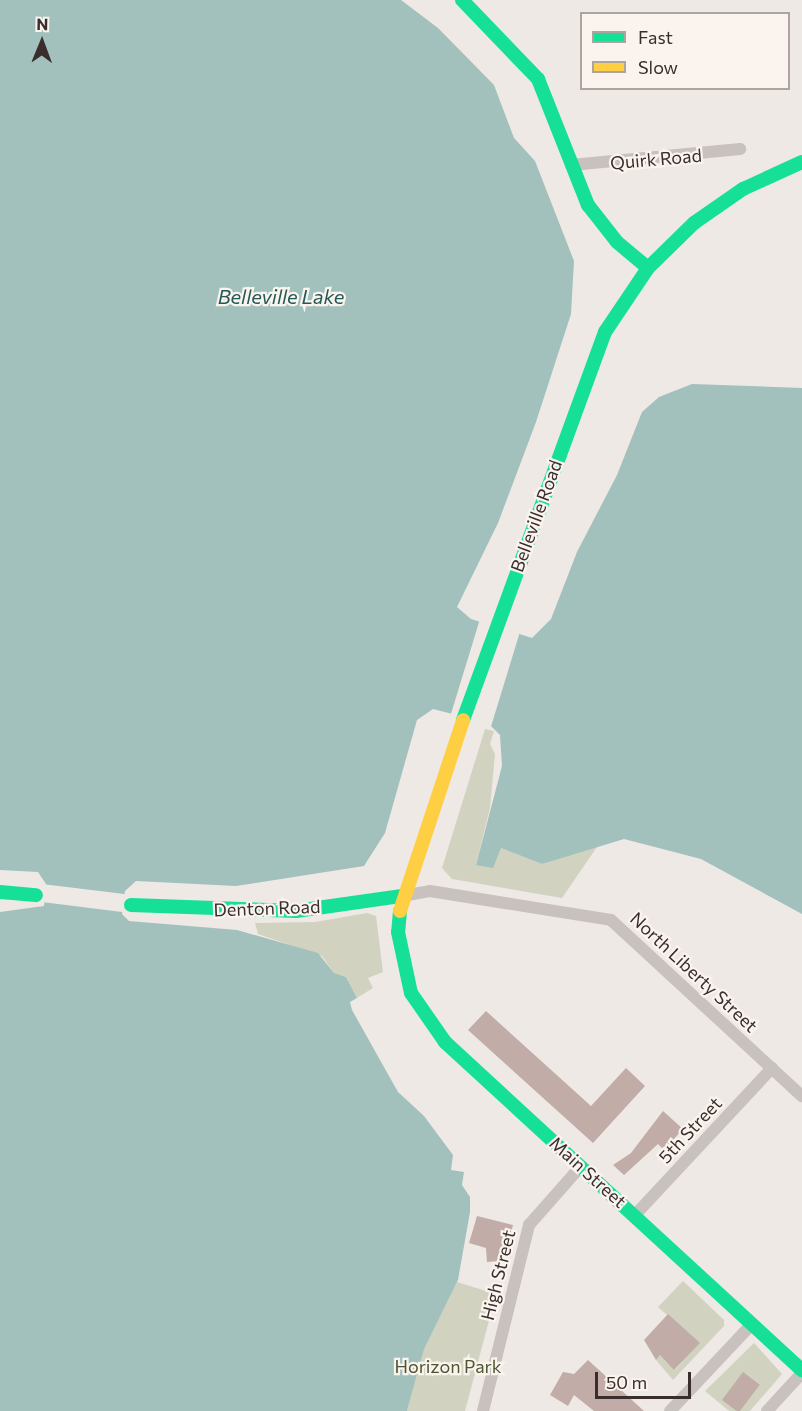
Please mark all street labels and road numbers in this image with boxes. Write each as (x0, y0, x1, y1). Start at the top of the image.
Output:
street label: Quirk Road (609, 144, 703, 174)
street label: Belleville Road (506, 457, 566, 575)
street label: Denton Road (213, 895, 321, 921)
street label: North Liberty Street (626, 908, 762, 1036)
street label: 5th Street (654, 1093, 726, 1167)
street label: Main Street (545, 1132, 631, 1212)
street label: High Street (476, 1228, 520, 1322)

